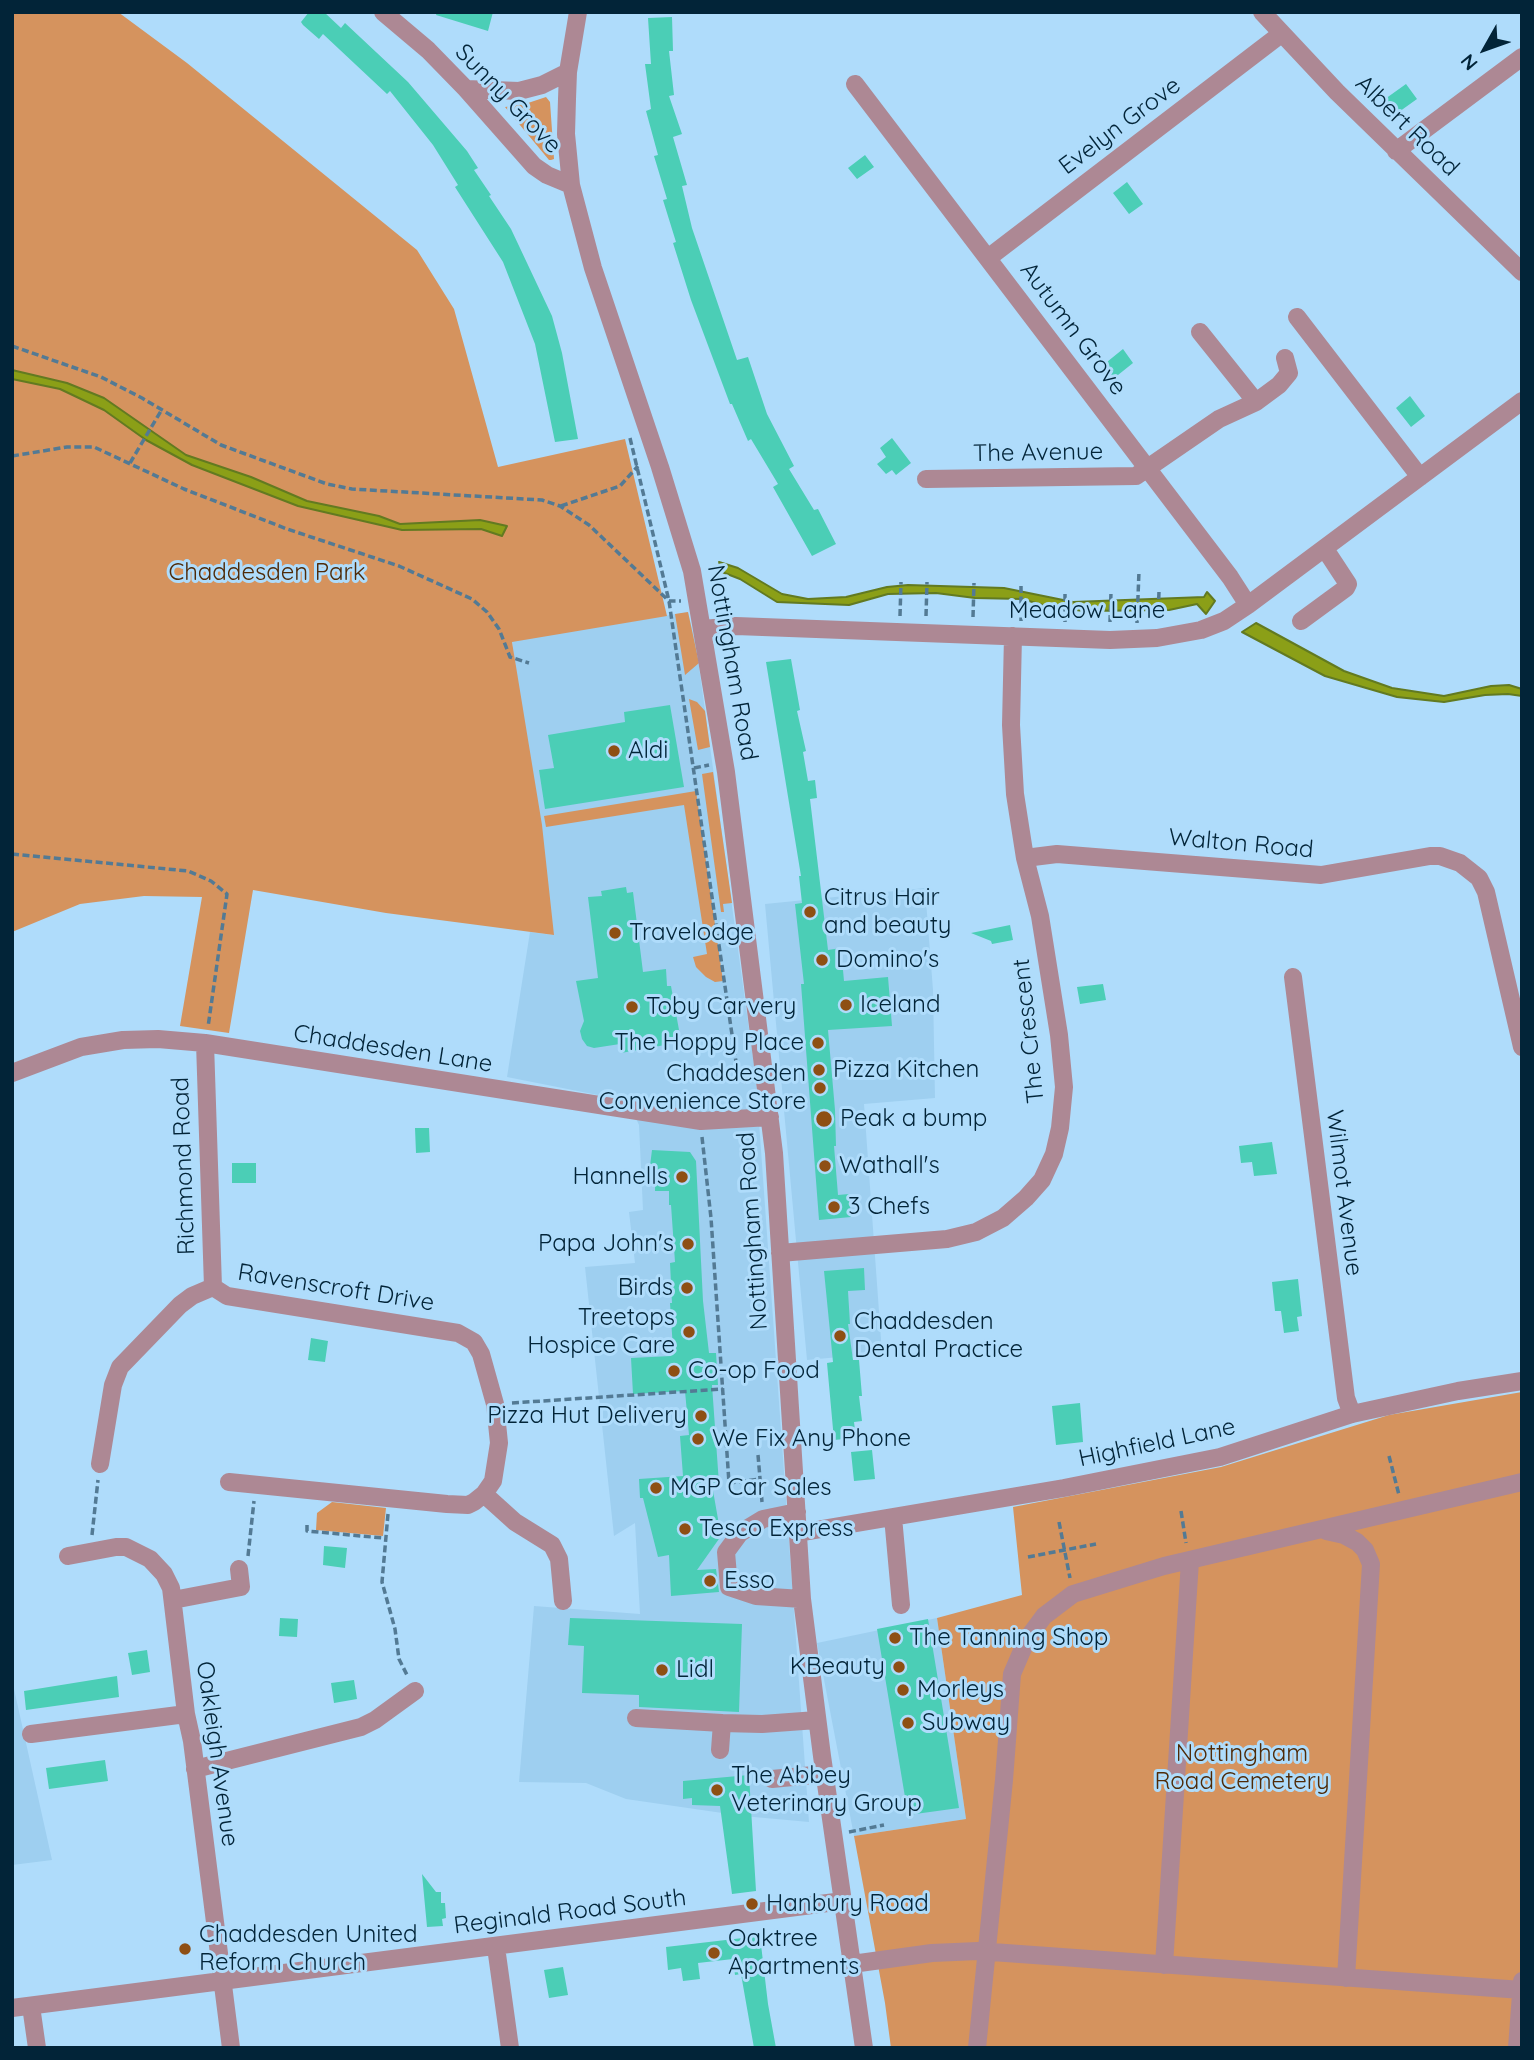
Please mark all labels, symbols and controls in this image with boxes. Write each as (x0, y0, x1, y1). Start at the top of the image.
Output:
north arrow (1450, 14, 1520, 84)
street label: Sunny Grove (449, 38, 567, 160)
text: N (1455, 49, 1483, 76)
street label: Albert Road (1349, 70, 1465, 182)
street label: Evelyn Grove (1054, 71, 1186, 181)
street label: Autumn Grove (1014, 257, 1132, 401)
street label: The Avenue (973, 437, 1103, 469)
park label: Chaddesden Park (168, 559, 366, 587)
street label: Nottingham Road (701, 563, 763, 763)
street label: Meadow Lane (1009, 597, 1165, 625)
place label: Aldi (628, 737, 668, 765)
marker: Aldi (606, 743, 622, 759)
street label: Walton Road (1167, 823, 1315, 865)
place label: Citrus Hair and beauty (824, 884, 951, 940)
marker: Citrus Hair and beauty (802, 904, 818, 920)
place label: Travelodge (629, 919, 754, 947)
marker: Travelodge (607, 925, 623, 941)
place label: Domino's (836, 946, 939, 974)
marker: Domino's (814, 952, 830, 968)
street label: The Crescent (1007, 957, 1051, 1105)
place label: Iceland (860, 991, 940, 1019)
place label: Toby Carvery (646, 993, 797, 1021)
marker: Iceland (838, 997, 854, 1013)
marker: Toby Carvery (624, 999, 640, 1015)
street label: Chaddesden Lane (291, 1019, 495, 1079)
place label: The Hoppy Place (614, 1029, 804, 1057)
marker: The Hoppy Place (810, 1035, 826, 1051)
place label: Pizza Kitchen (833, 1056, 979, 1084)
place label: Chaddesden Convenience Store (599, 1060, 806, 1116)
marker: Pizza Kitchen (811, 1062, 827, 1078)
street label: Richmond Road (166, 1076, 202, 1256)
marker: Chaddesden Convenience Store (812, 1080, 828, 1096)
place label: Peak a bump (840, 1105, 987, 1133)
street label: Wilmot Avenue (1320, 1108, 1368, 1278)
marker: Peak a bump (814, 1109, 834, 1129)
street label: Nottingham Road (732, 1131, 774, 1331)
place label: Wathall's (839, 1152, 940, 1180)
marker: Wathall's (817, 1158, 833, 1174)
place label: Hannells (573, 1163, 668, 1191)
marker: Hannells (674, 1169, 690, 1185)
place label: 3 Chefs (848, 1193, 930, 1221)
marker: 3 Chefs (826, 1199, 842, 1215)
place label: Papa John's (538, 1230, 674, 1258)
marker: Papa John's (680, 1236, 696, 1252)
street label: Ravenscroft Drive (236, 1258, 436, 1318)
place label: Birds (618, 1274, 673, 1302)
marker: Birds (679, 1280, 695, 1296)
place label: Treetops Hospice Care (527, 1304, 675, 1360)
place label: Chaddesden Dental Practice (854, 1308, 1023, 1364)
marker: Treetops Hospice Care (681, 1324, 697, 1340)
marker: Chaddesden Dental Practice (832, 1328, 848, 1344)
place label: Co-op Food (688, 1357, 820, 1385)
marker: Co-op Food (666, 1363, 682, 1379)
place label: Pizza Hut Delivery (487, 1402, 687, 1430)
marker: Pizza Hut Delivery (693, 1408, 709, 1424)
street label: Highfield Lane (1076, 1412, 1238, 1474)
place label: We Fix Any Phone (712, 1425, 911, 1453)
marker: We Fix Any Phone (690, 1431, 706, 1447)
place label: MGP Car Sales (670, 1474, 832, 1502)
marker: MGP Car Sales (648, 1480, 664, 1496)
place label: Tesco Express (699, 1515, 853, 1543)
marker: Tesco Express (677, 1521, 693, 1537)
place label: Esso (724, 1567, 775, 1595)
marker: Esso (702, 1573, 718, 1589)
place label: The Tanning Shop (909, 1624, 1108, 1652)
marker: The Tanning Shop (887, 1630, 903, 1646)
place label: KBeauty (790, 1653, 885, 1681)
place label: Lidl (676, 1656, 714, 1684)
street label: Oakleigh Avenue (190, 1659, 244, 1849)
marker: KBeauty (891, 1659, 907, 1675)
marker: Lidl (654, 1662, 670, 1678)
place label: Morleys (917, 1676, 1004, 1704)
marker: Morleys (895, 1682, 911, 1698)
place label: Subway (922, 1709, 1010, 1737)
marker: Subway (900, 1715, 916, 1731)
park label: Nottingham Road Cemetery (1154, 1740, 1330, 1796)
place label: The Abbey Veterinary Group (731, 1762, 922, 1818)
marker: The Abbey Veterinary Group (709, 1782, 725, 1798)
street label: Reginald Road South (452, 1883, 688, 1941)
place label: Hanbury Road (766, 1890, 929, 1918)
marker: Hanbury Road (744, 1896, 760, 1912)
place label: Chaddesden United Reform Church (199, 1921, 418, 1977)
place label: Oaktree Apartments (728, 1925, 859, 1981)
marker: Chaddesden United Reform Church (177, 1941, 193, 1957)
marker: Oaktree Apartments (706, 1945, 722, 1961)

